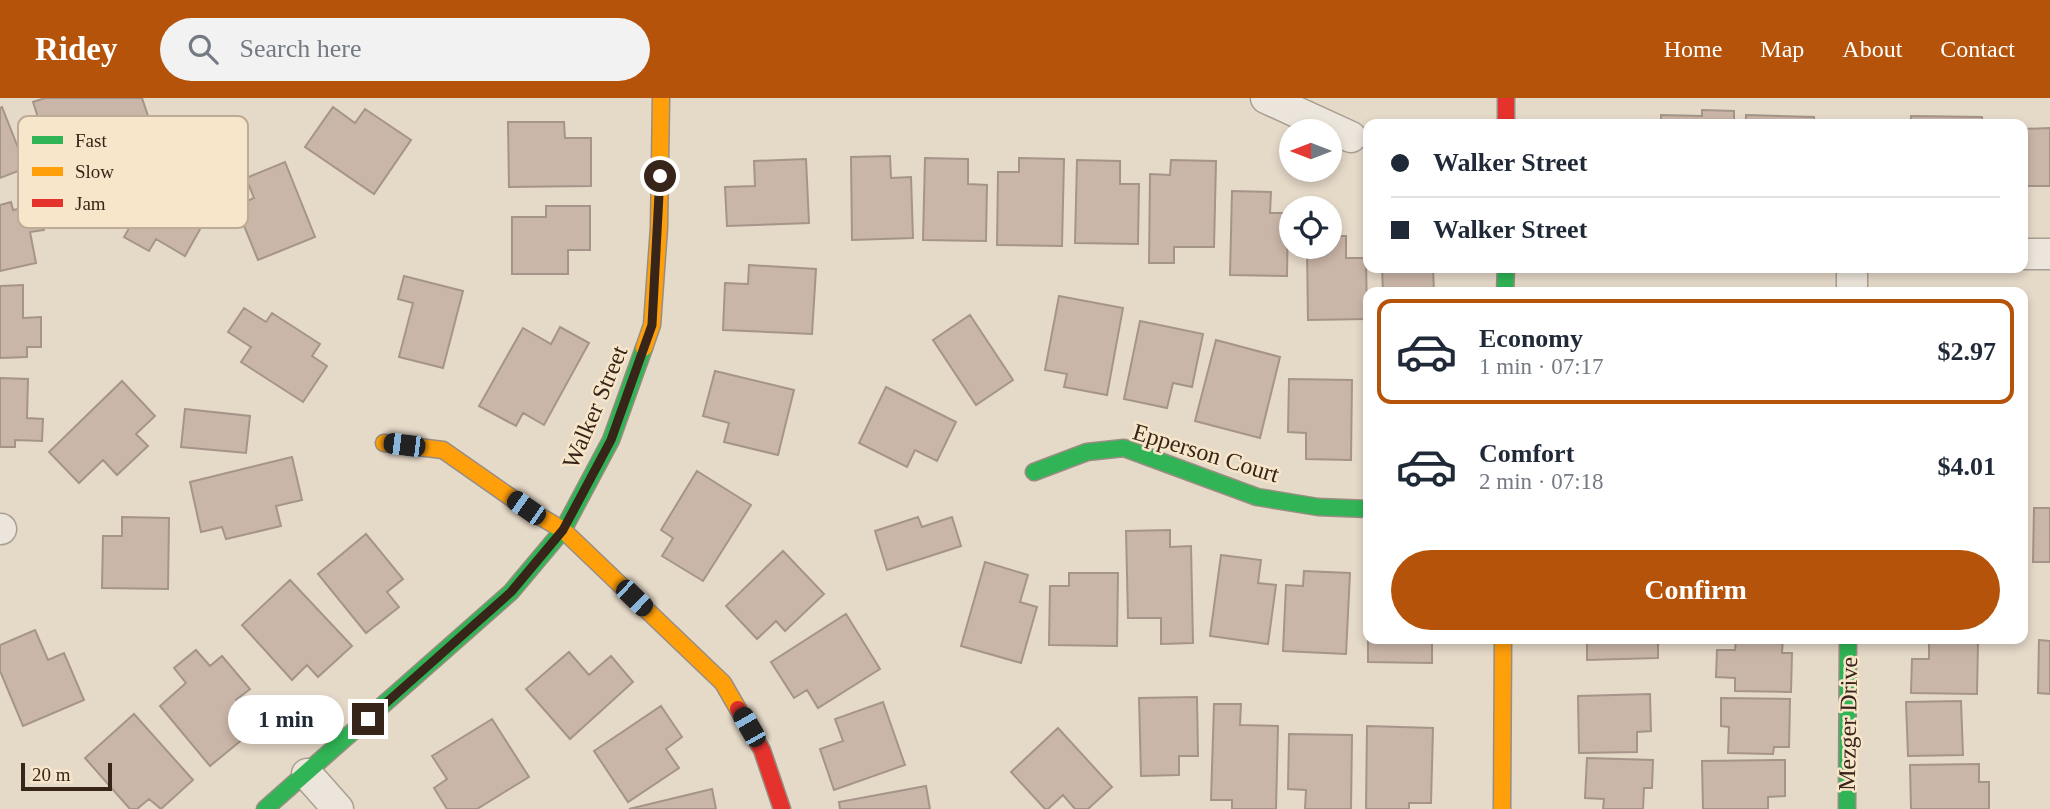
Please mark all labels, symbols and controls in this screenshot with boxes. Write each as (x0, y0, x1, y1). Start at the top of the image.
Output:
search box (160, 18, 650, 81)
icon: search (184, 30, 222, 68)
text: Ridey (35, 31, 118, 67)
text: Search here (240, 34, 361, 63)
text: Home (1664, 36, 1722, 62)
text: Map (1760, 36, 1804, 62)
text: About (1842, 36, 1902, 62)
text: Contact (1940, 36, 2015, 62)
legend (18, 116, 248, 228)
north arrow (1279, 119, 1342, 182)
map controls (1279, 119, 1342, 259)
text: Fast (75, 130, 107, 151)
text: Walker Street (1433, 148, 1587, 177)
route start (644, 160, 676, 192)
text: Slow (75, 161, 114, 182)
text: Jam (75, 193, 106, 214)
button: locate (1279, 196, 1342, 259)
text: Walker Street (1433, 215, 1587, 244)
icon: car (1395, 320, 1458, 383)
text: Economy (1479, 324, 1583, 353)
text: $2.97 (1938, 337, 1996, 366)
street label: Walker Street (558, 341, 633, 472)
text: 1 min · 07:17 (1479, 354, 1604, 379)
street label: Epperson Court (1130, 418, 1282, 488)
car (382, 432, 427, 458)
icon: car (1395, 435, 1458, 498)
text: Comfort (1479, 439, 1574, 468)
text: $4.01 (1938, 452, 1996, 481)
text: 2 min · 07:18 (1479, 469, 1604, 494)
car (503, 487, 550, 529)
button: Confirm (1391, 550, 2000, 630)
car (612, 576, 657, 620)
street label: Mezger Drive (1834, 657, 1862, 791)
callout: 1 min (228, 694, 344, 744)
route end (352, 703, 384, 735)
car (730, 704, 769, 750)
text: 1 min (258, 707, 314, 732)
scale bar (21, 760, 112, 792)
text: 20 m (32, 764, 71, 785)

